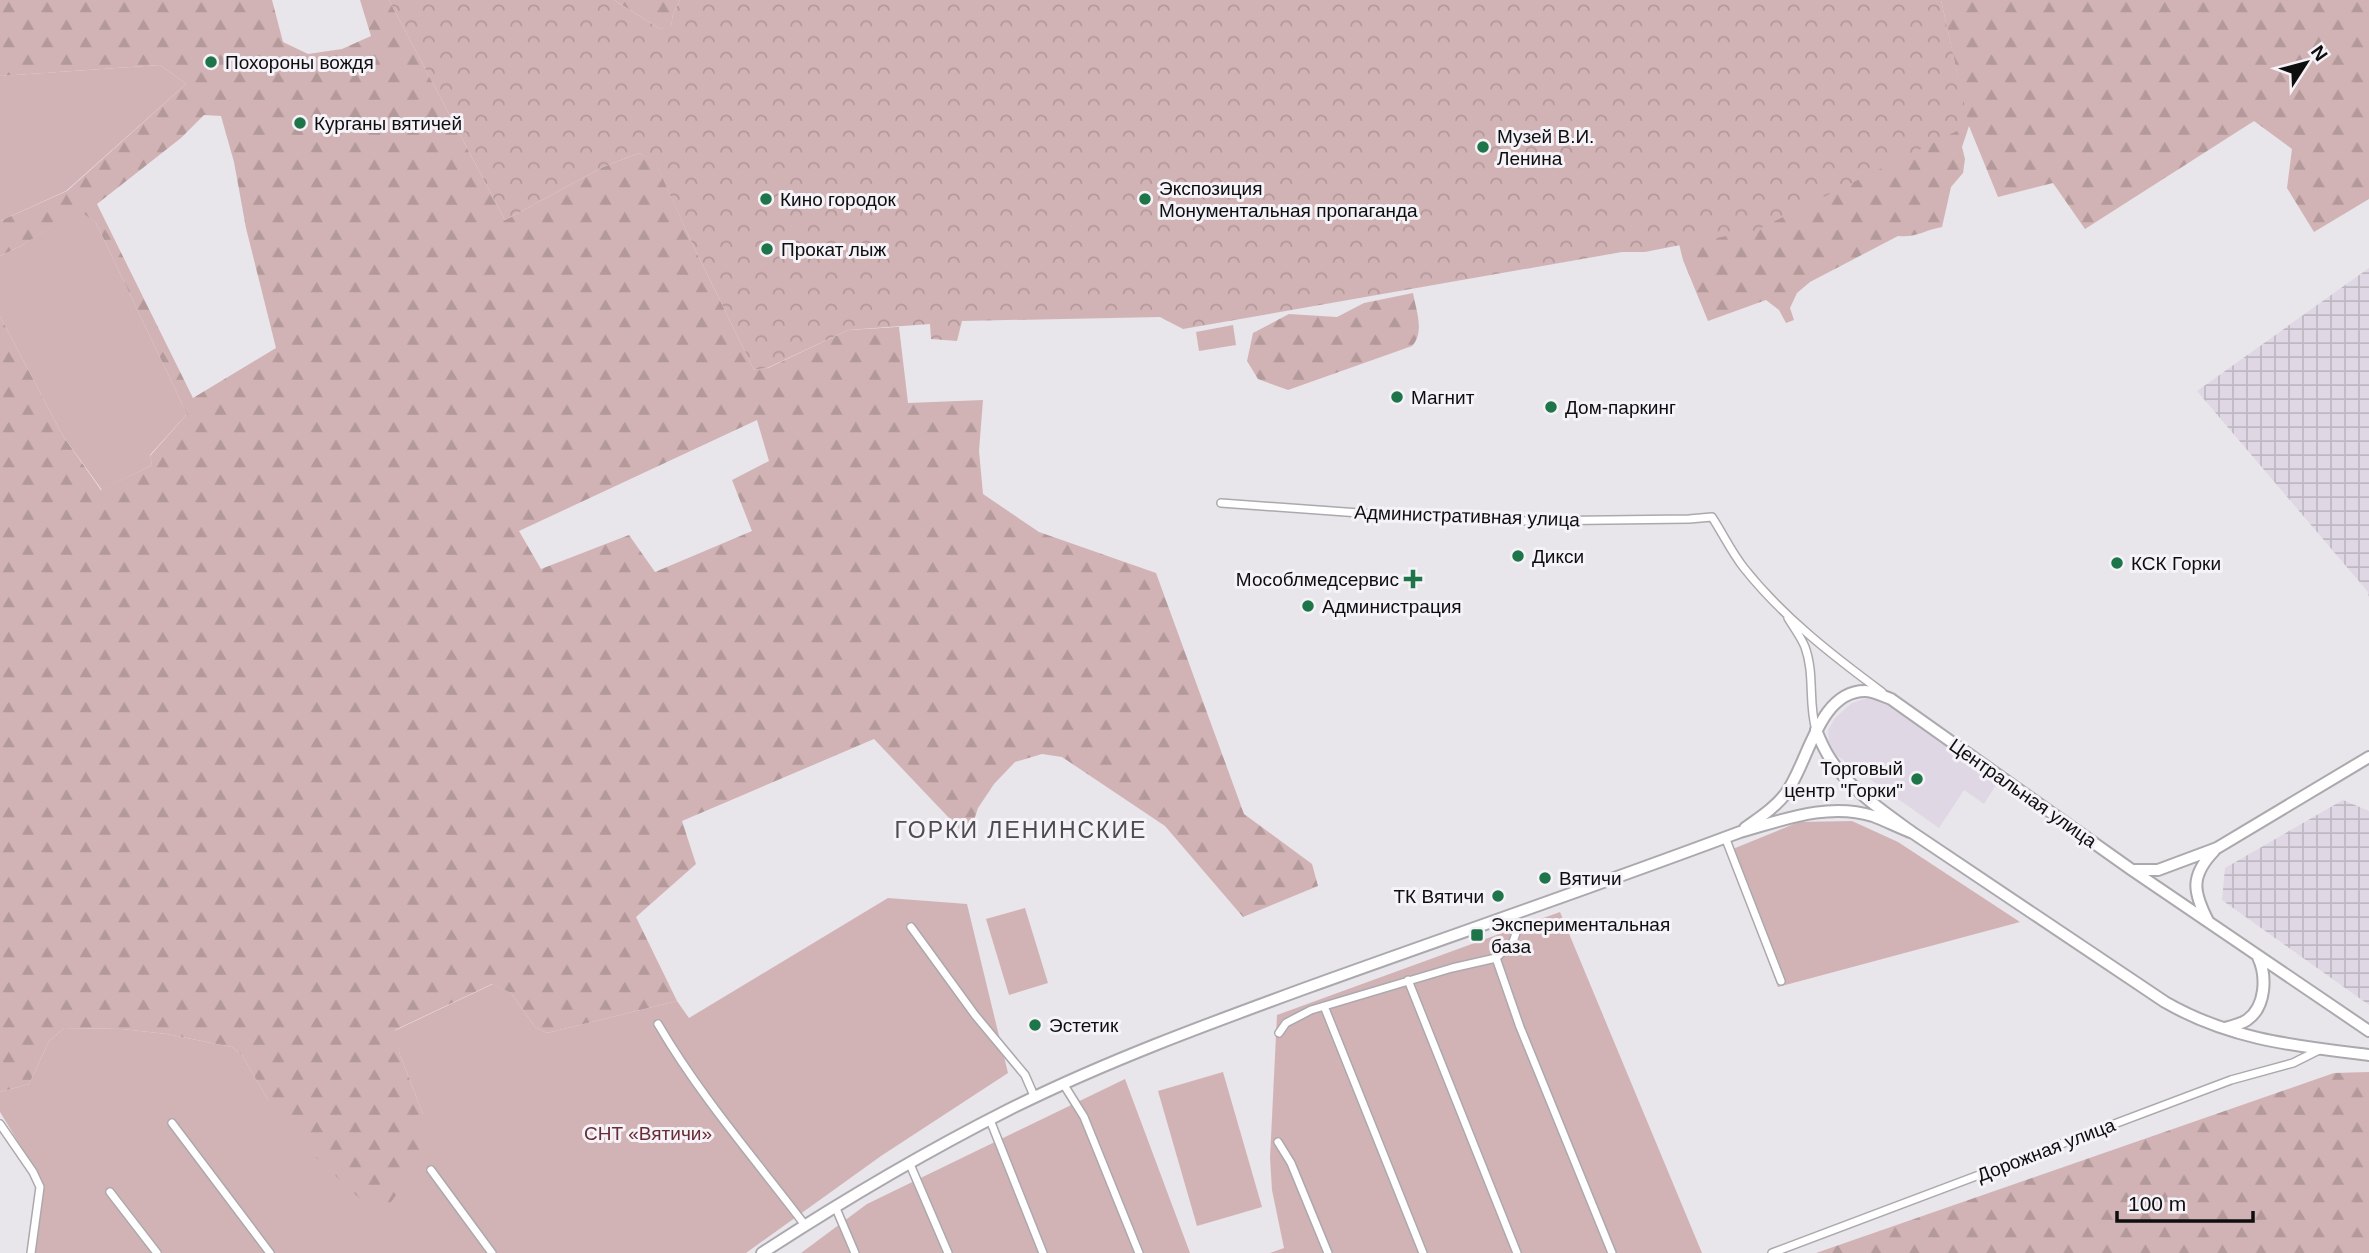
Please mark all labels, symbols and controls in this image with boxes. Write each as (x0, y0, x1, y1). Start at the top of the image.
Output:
north arrow (2271, 28, 2341, 98)
text: N (2307, 42, 2332, 65)
place label: Похороны вождя (225, 52, 374, 73)
marker: Похороны вождя (203, 54, 219, 70)
place label: Курганы вятичей (314, 113, 462, 134)
marker: Курганы вятичей (292, 115, 308, 131)
place label: Музей В.И. Ленина (1497, 126, 1594, 169)
marker: Музей В.И. Ленина (1475, 139, 1491, 155)
place label: Экспозиция Монументальная пропаганда (1159, 178, 1418, 221)
place label: Кино городок (780, 189, 896, 210)
marker: Кино городок (758, 191, 774, 207)
marker: Экспозиция Монументальная пропаганда (1137, 191, 1153, 207)
place label: Прокат лыж (781, 239, 886, 260)
marker: Прокат лыж (759, 241, 775, 257)
place label: Магнит (1411, 387, 1475, 408)
marker: Магнит (1389, 389, 1405, 405)
place label: Дом-паркинг (1565, 397, 1676, 418)
marker: Дом-паркинг (1543, 399, 1559, 415)
street label: Административная улица (1354, 502, 1581, 530)
place label: Дикси (1532, 546, 1584, 567)
marker: Дикси (1510, 548, 1526, 564)
place label: КСК Горки (2131, 553, 2221, 574)
marker: КСК Горки (2109, 555, 2125, 571)
place label: Мособлмедсервис (1236, 569, 1399, 590)
marker: Мособлмедсервис (1405, 571, 1421, 587)
place label: Администрация (1322, 596, 1462, 617)
marker: Администрация (1300, 598, 1316, 614)
street label: Центральная улица (1945, 734, 2101, 852)
place label: Торговый центр "Горки" (1784, 758, 1903, 801)
marker: Торговый центр "Горки" (1909, 771, 1925, 787)
district label: ГОРКИ ЛЕНИНСКИЕ (895, 817, 1147, 843)
place label: Вятичи (1559, 868, 1622, 889)
marker: Вятичи (1537, 870, 1553, 886)
place label: ТК Вятичи (1393, 886, 1484, 907)
marker: ТК Вятичи (1490, 888, 1506, 904)
place label: Экспериментальная база (1491, 914, 1670, 957)
marker: Экспериментальная база (1469, 927, 1485, 943)
place label: Эстетик (1049, 1015, 1119, 1036)
marker: Эстетик (1027, 1017, 1043, 1033)
street label: Дорожная улица (1974, 1114, 2118, 1186)
park label: СНТ «Вятичи» (584, 1123, 712, 1144)
scale bar (2117, 1180, 2254, 1224)
text: 100 m (2128, 1192, 2186, 1215)

